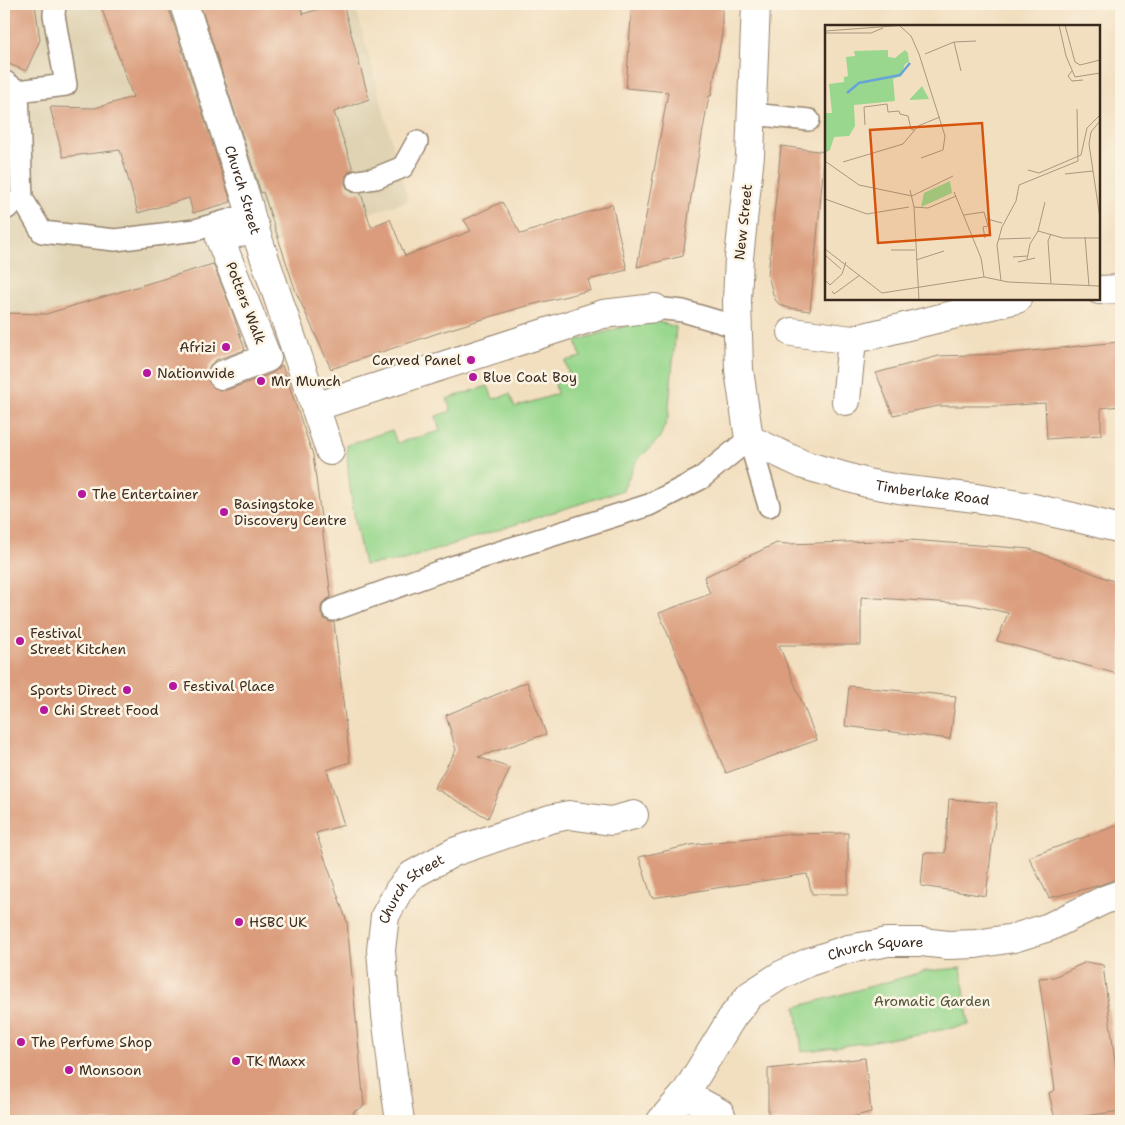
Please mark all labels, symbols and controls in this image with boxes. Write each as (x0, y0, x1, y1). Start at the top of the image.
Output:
inset map (825, 25, 1100, 300)
street label: Church Street (221, 143, 265, 237)
street label: New Street (730, 183, 756, 261)
street label: Potters Walk (222, 259, 270, 347)
place label: Afrizi (179, 338, 216, 356)
marker: Afrizi (220, 341, 232, 353)
place label: Carved Panel (372, 351, 462, 369)
marker: Carved Panel (465, 354, 477, 366)
place label: Nationwide (157, 364, 235, 382)
marker: Nationwide (141, 367, 153, 379)
place label: Blue Coat Boy (483, 368, 577, 386)
marker: Blue Coat Boy (467, 371, 479, 383)
place label: Mr Munch (271, 372, 341, 390)
marker: Mr Munch (255, 375, 267, 387)
street label: Timberlake Road (874, 476, 991, 509)
place label: The Entertainer (92, 485, 199, 503)
marker: The Entertainer (76, 488, 88, 500)
place label: Basingstoke Discovery Centre (234, 495, 347, 529)
marker: Basingstoke Discovery Centre (218, 506, 230, 518)
place label: Festival Street Kitchen (30, 624, 126, 658)
marker: Festival Street Kitchen (14, 635, 26, 647)
place label: Festival Place (183, 677, 275, 695)
marker: Festival Place (167, 680, 179, 692)
place label: Sports Direct (30, 681, 117, 699)
marker: Sports Direct (121, 684, 133, 696)
place label: Chi Street Food (54, 701, 159, 719)
marker: Chi Street Food (38, 704, 50, 716)
street label: Church Street (375, 850, 447, 925)
place label: HSBC UK (249, 913, 307, 931)
marker: HSBC UK (233, 916, 245, 928)
street label: Church Square (825, 933, 923, 964)
park label: Aromatic Garden (874, 992, 991, 1010)
place label: The Perfume Shop (31, 1033, 152, 1051)
marker: The Perfume Shop (15, 1036, 27, 1048)
place label: TK Maxx (246, 1052, 305, 1070)
marker: TK Maxx (230, 1055, 242, 1067)
place label: Monsoon (79, 1061, 142, 1079)
marker: Monsoon (63, 1064, 75, 1076)

